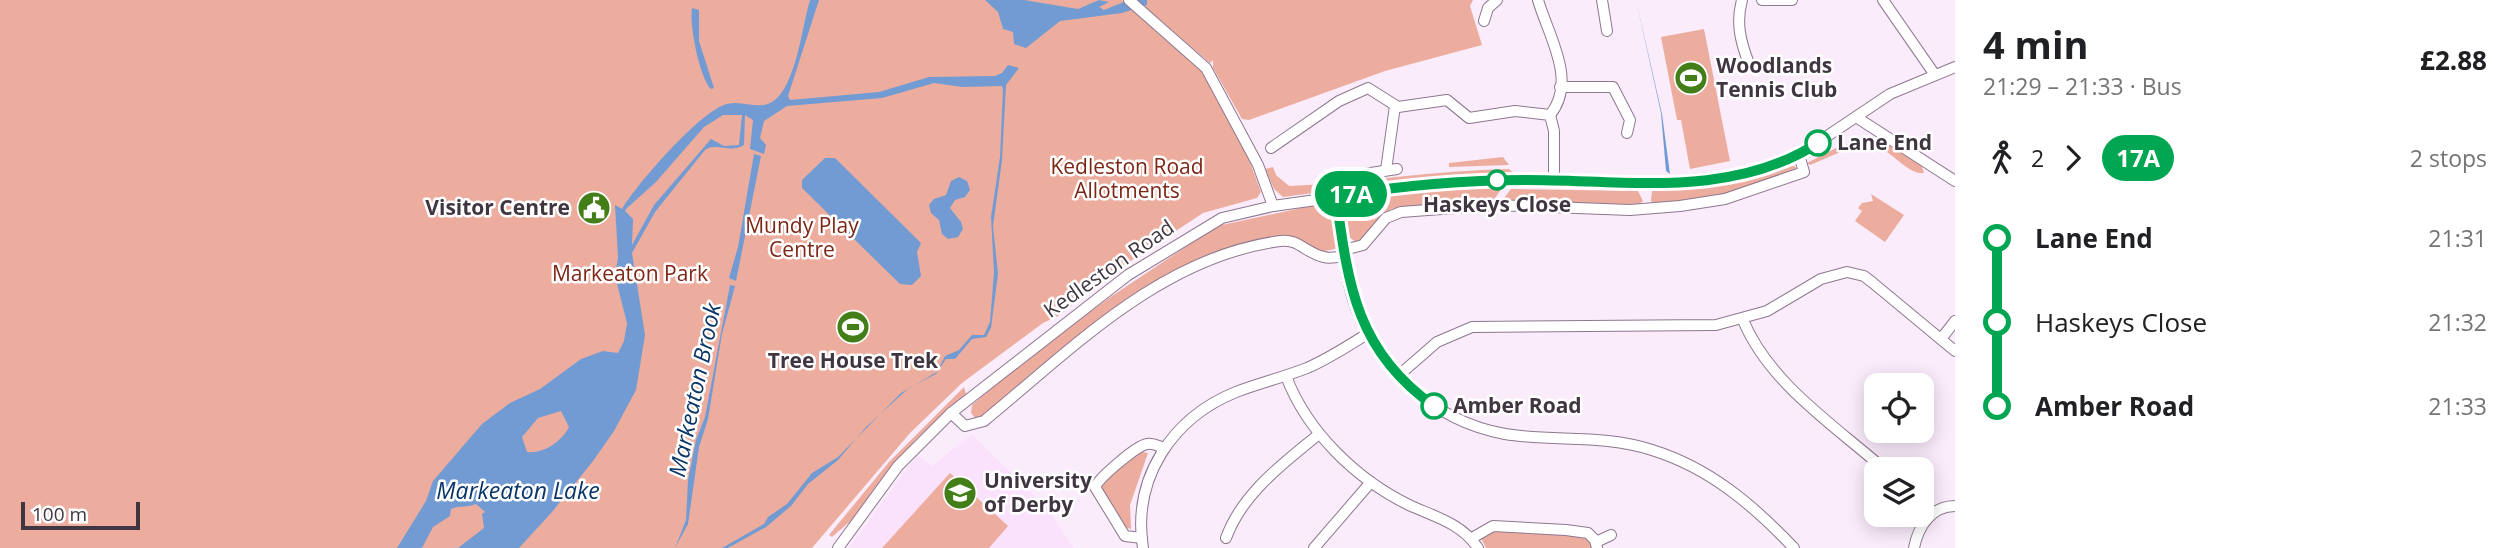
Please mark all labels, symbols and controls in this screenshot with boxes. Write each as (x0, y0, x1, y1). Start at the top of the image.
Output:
text: 4 min (1983, 18, 2088, 70)
text: £2.88 (2420, 42, 2487, 78)
place label: Woodlands Tennis Club (1716, 51, 1837, 103)
sports icon: Woodlands Tennis Club (1672, 59, 1710, 97)
text: 21:29 – 21:33 · Bus (1983, 70, 2182, 102)
place label: Lane End (1837, 128, 1932, 156)
marker: Lane End (1805, 130, 1831, 156)
icon: walk (1983, 139, 2021, 177)
icon: forward (2054, 139, 2092, 177)
text: 17A (2116, 141, 2160, 174)
text: 2 (2031, 142, 2044, 174)
text: 2 stops (2410, 142, 2487, 174)
park label: Kedleston Road Allotments (1050, 152, 1204, 204)
marker: Haskeys Close (1487, 170, 1507, 190)
line badge: 17A (1311, 171, 1391, 217)
text: 17A (1329, 177, 1373, 210)
public building icon: Visitor Centre (575, 189, 613, 227)
place label: Haskeys Close (1423, 190, 1571, 218)
place label: Visitor Centre (425, 193, 570, 221)
park label: Mundy Play Centre (745, 211, 859, 263)
street label: Kedleston Road (1038, 213, 1179, 324)
text: Lane End (2035, 220, 2153, 256)
text: 21:31 (2428, 222, 2487, 254)
park label: Markeaton Park (552, 259, 708, 287)
water label: Markeaton Brook (660, 299, 728, 480)
text: Haskeys Close (2035, 304, 2207, 340)
text: 21:32 (2428, 306, 2487, 338)
sports icon: Tree House Trek (834, 308, 872, 346)
place label: Tree House Trek (768, 346, 939, 374)
map controls (1864, 373, 1934, 527)
button: locate (1864, 373, 1934, 443)
text: Amber Road (2035, 388, 2194, 424)
text: 21:33 (2428, 390, 2487, 422)
place label: Amber Road (1453, 391, 1582, 419)
marker: Amber Road (1421, 393, 1447, 419)
button: layers (1864, 457, 1934, 527)
place label: University of Derby (984, 466, 1092, 518)
water label: Markeaton Lake (436, 474, 600, 506)
school or university icon: University of Derby (941, 474, 979, 512)
scale bar (21, 499, 140, 531)
text: 100 m (32, 501, 87, 527)

